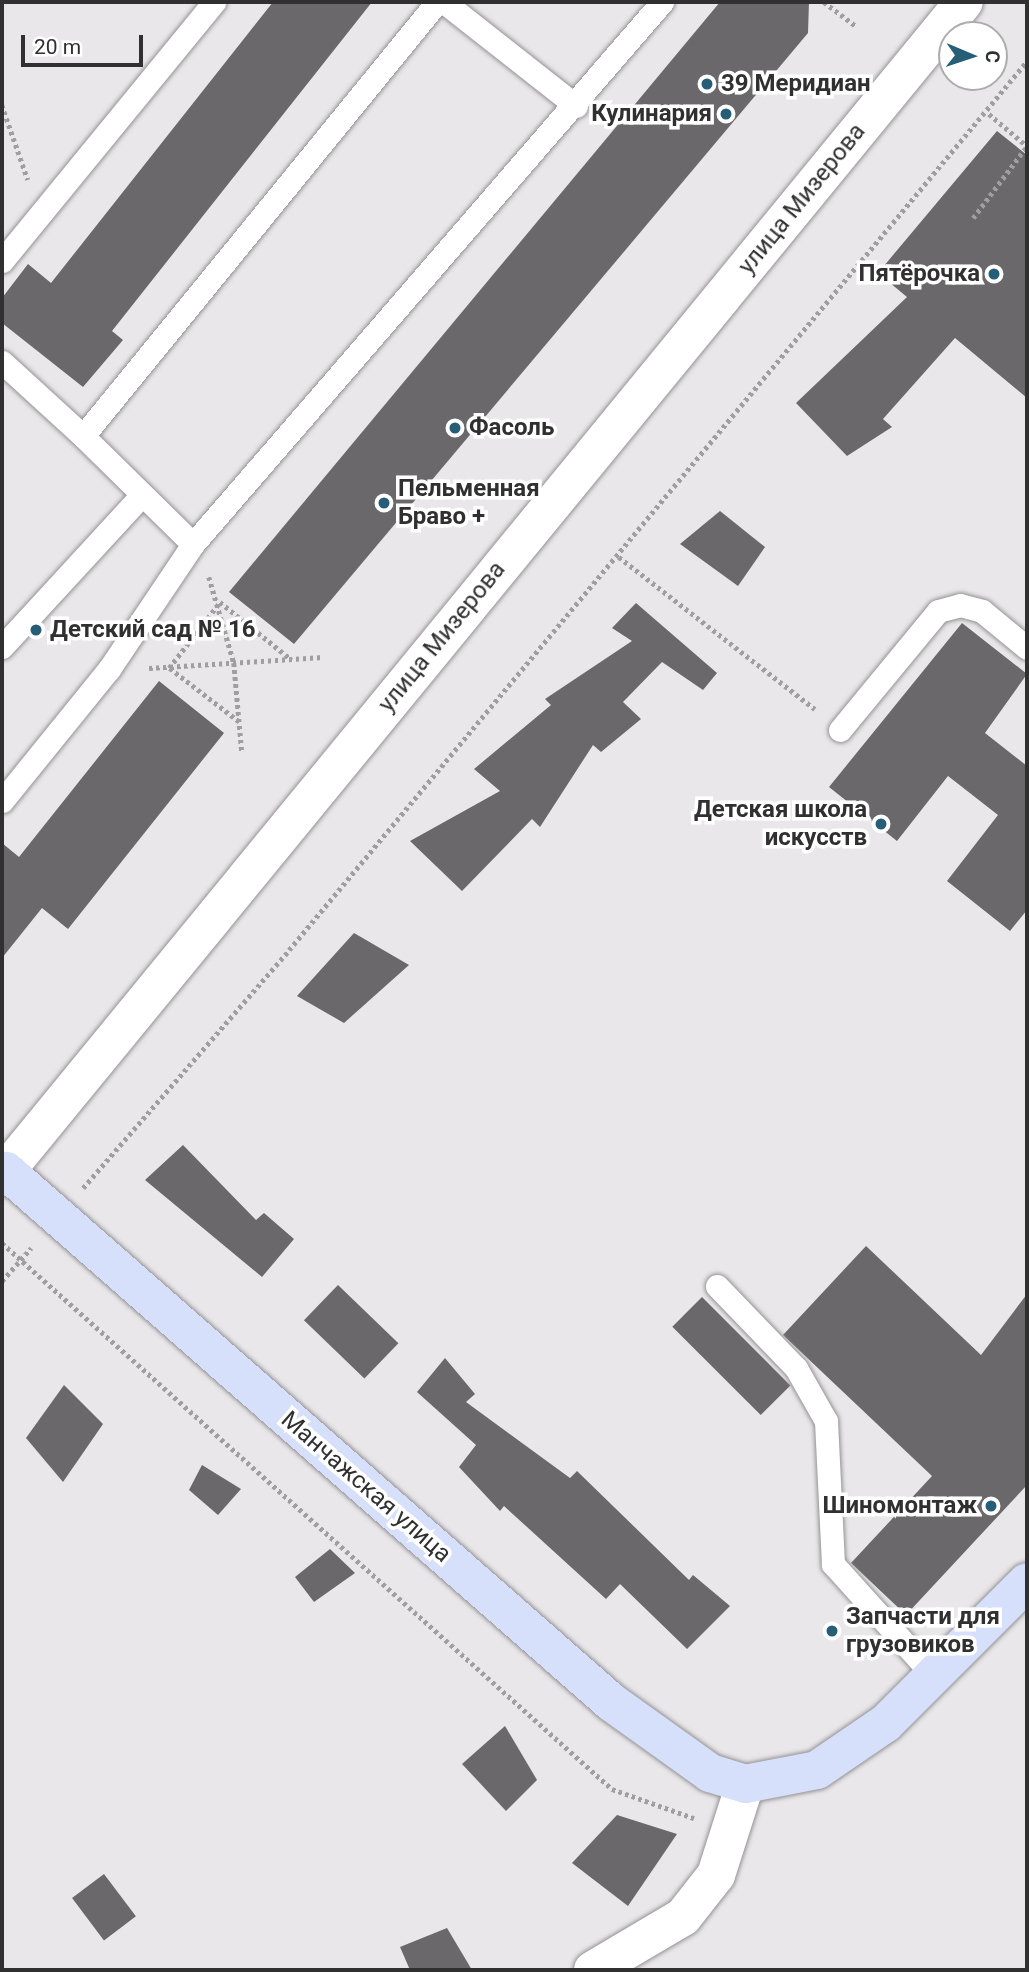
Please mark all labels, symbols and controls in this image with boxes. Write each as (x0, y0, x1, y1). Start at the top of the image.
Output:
scale bar (24, 21, 147, 65)
north arrow (938, 21, 1008, 91)
text: 20 m (34, 35, 81, 59)
text: С (981, 50, 1004, 63)
place label: 39 Меридиан (721, 70, 871, 98)
marker: 39 Меридиан (699, 76, 715, 92)
place label: Кулинария (591, 100, 712, 128)
marker: Кулинария (718, 106, 734, 122)
street label: улица Мизерова (732, 118, 872, 280)
place label: Пятёрочка (859, 260, 980, 288)
marker: Пятёрочка (986, 266, 1002, 282)
place label: Фасоль (469, 414, 554, 442)
marker: Фасоль (447, 420, 463, 436)
place label: Пельменная Браво + (398, 475, 540, 531)
marker: Пельменная Браво + (376, 495, 392, 511)
street label: улица Мизерова (372, 556, 512, 718)
place label: Детский сад № 16 (50, 616, 256, 644)
marker: Детский сад № 16 (28, 622, 44, 638)
place label: Детская школа искусств (694, 796, 867, 852)
marker: Детская школа искусств (873, 816, 889, 832)
street label: Манчажская улица (275, 1405, 457, 1569)
place label: Шиномонтаж (822, 1492, 977, 1520)
marker: Шиномонтаж (983, 1498, 999, 1514)
place label: Запчасти для грузовиков (846, 1603, 1000, 1659)
marker: Запчасти для грузовиков (824, 1623, 840, 1639)

